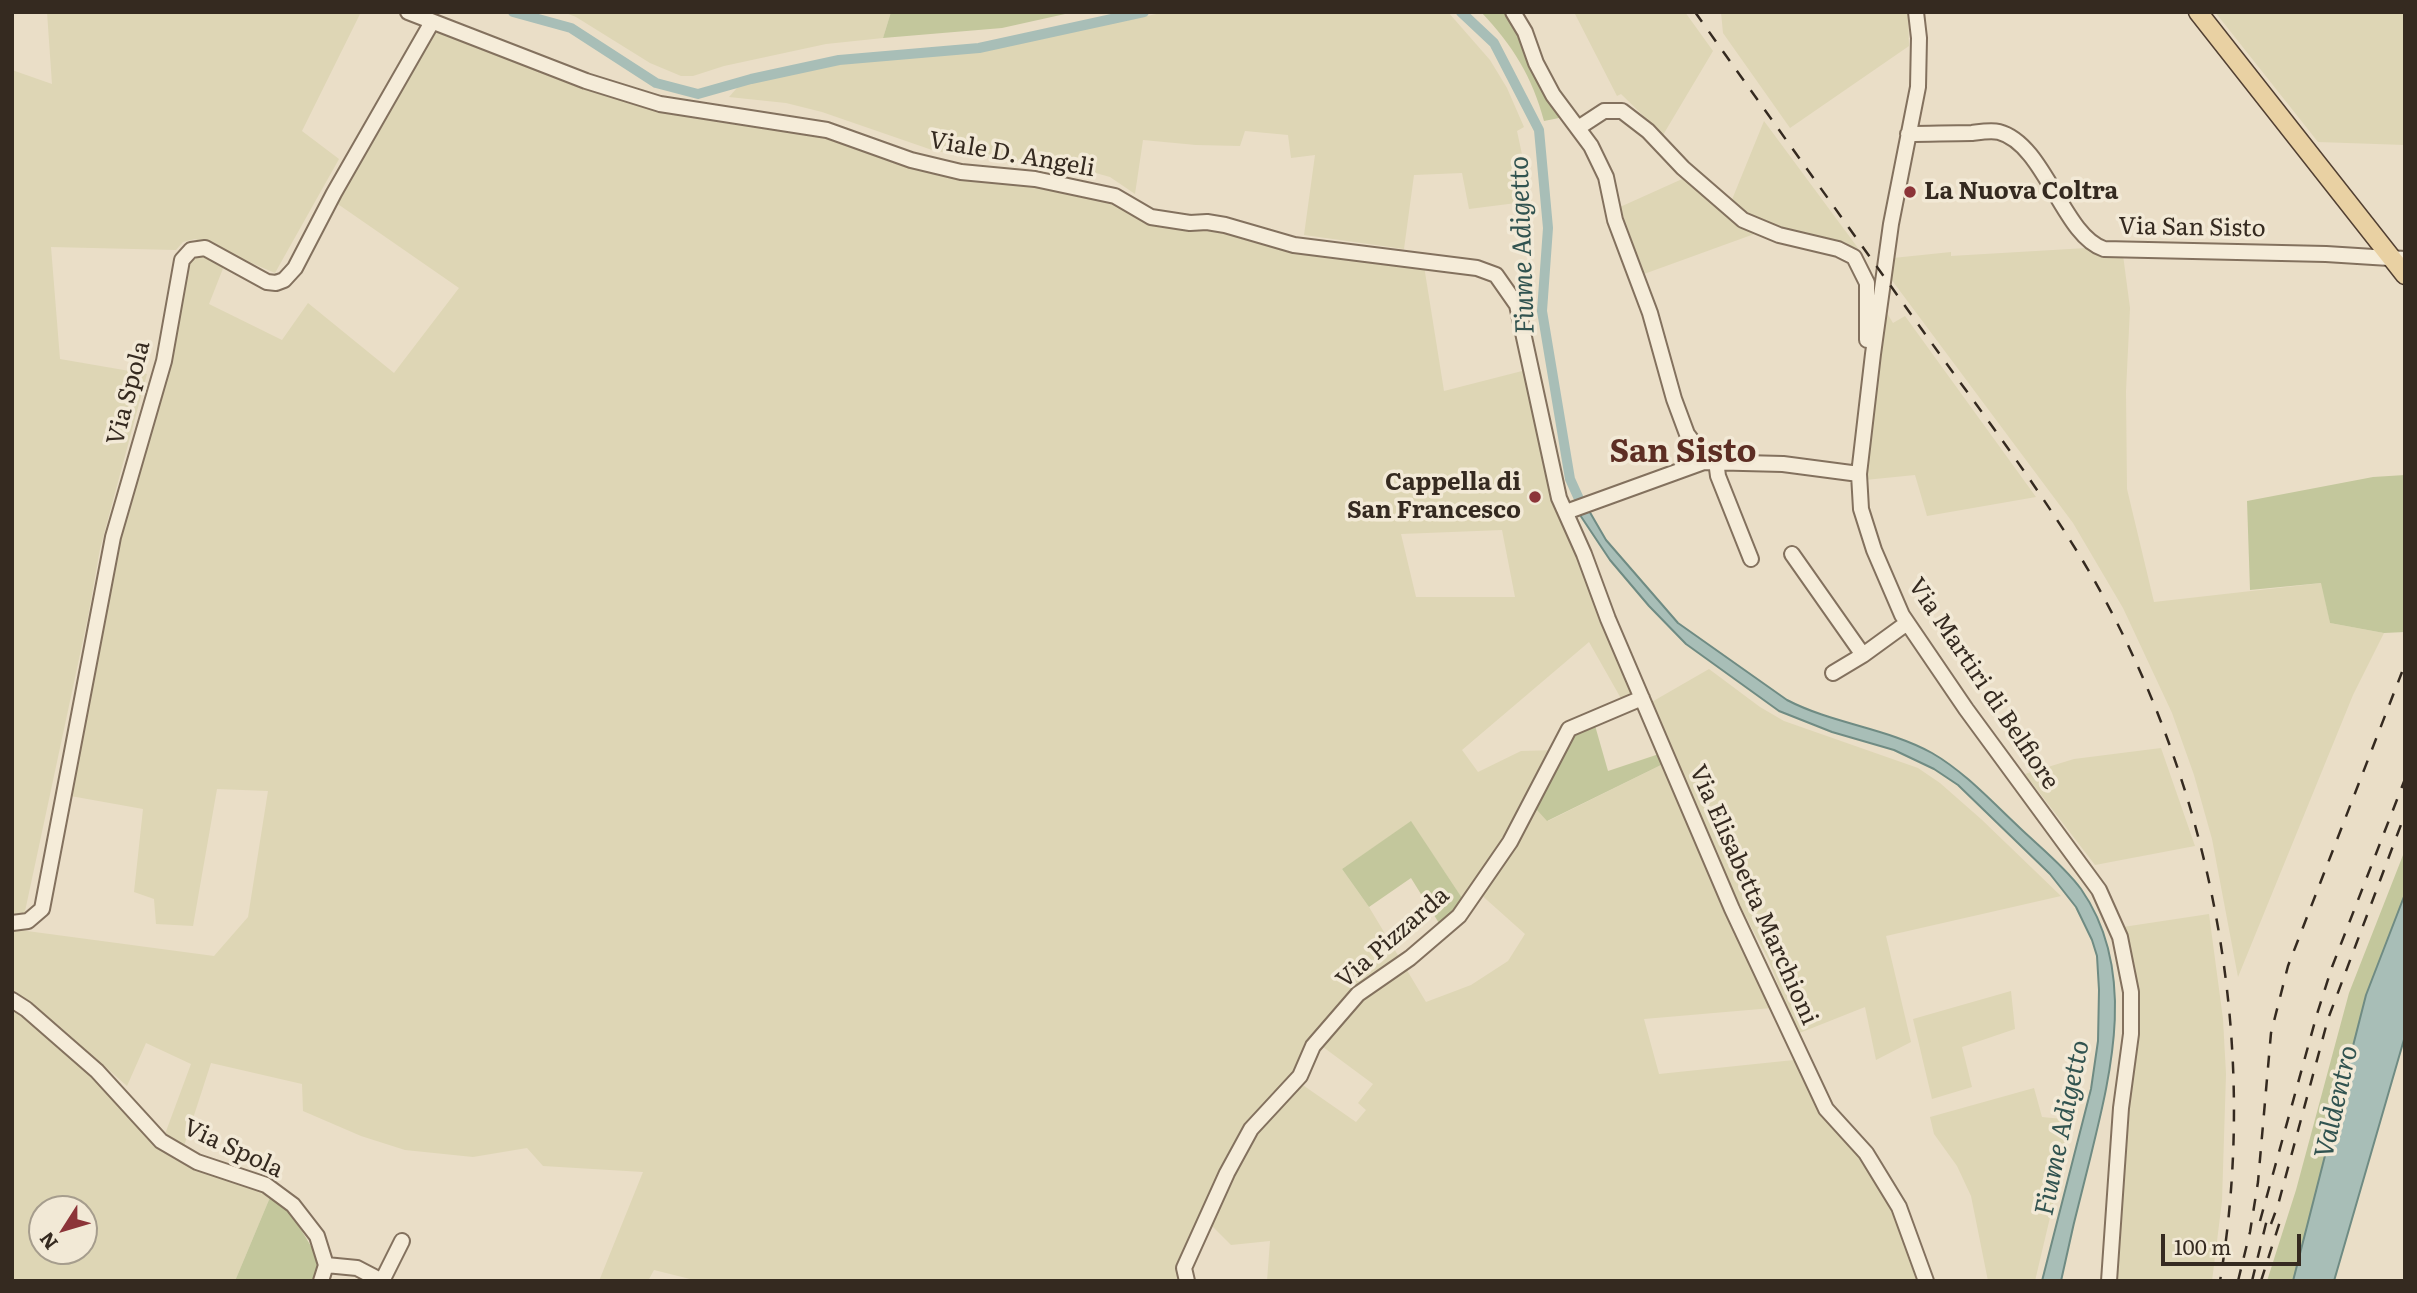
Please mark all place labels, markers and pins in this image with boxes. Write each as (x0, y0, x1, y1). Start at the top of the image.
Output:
place label: La Nuova Coltra (1924, 178, 2118, 206)
marker: La Nuova Coltra (1902, 184, 1918, 200)
place label: Cappella di San Francesco (1347, 469, 1521, 525)
marker: Cappella di San Francesco (1527, 489, 1543, 505)

